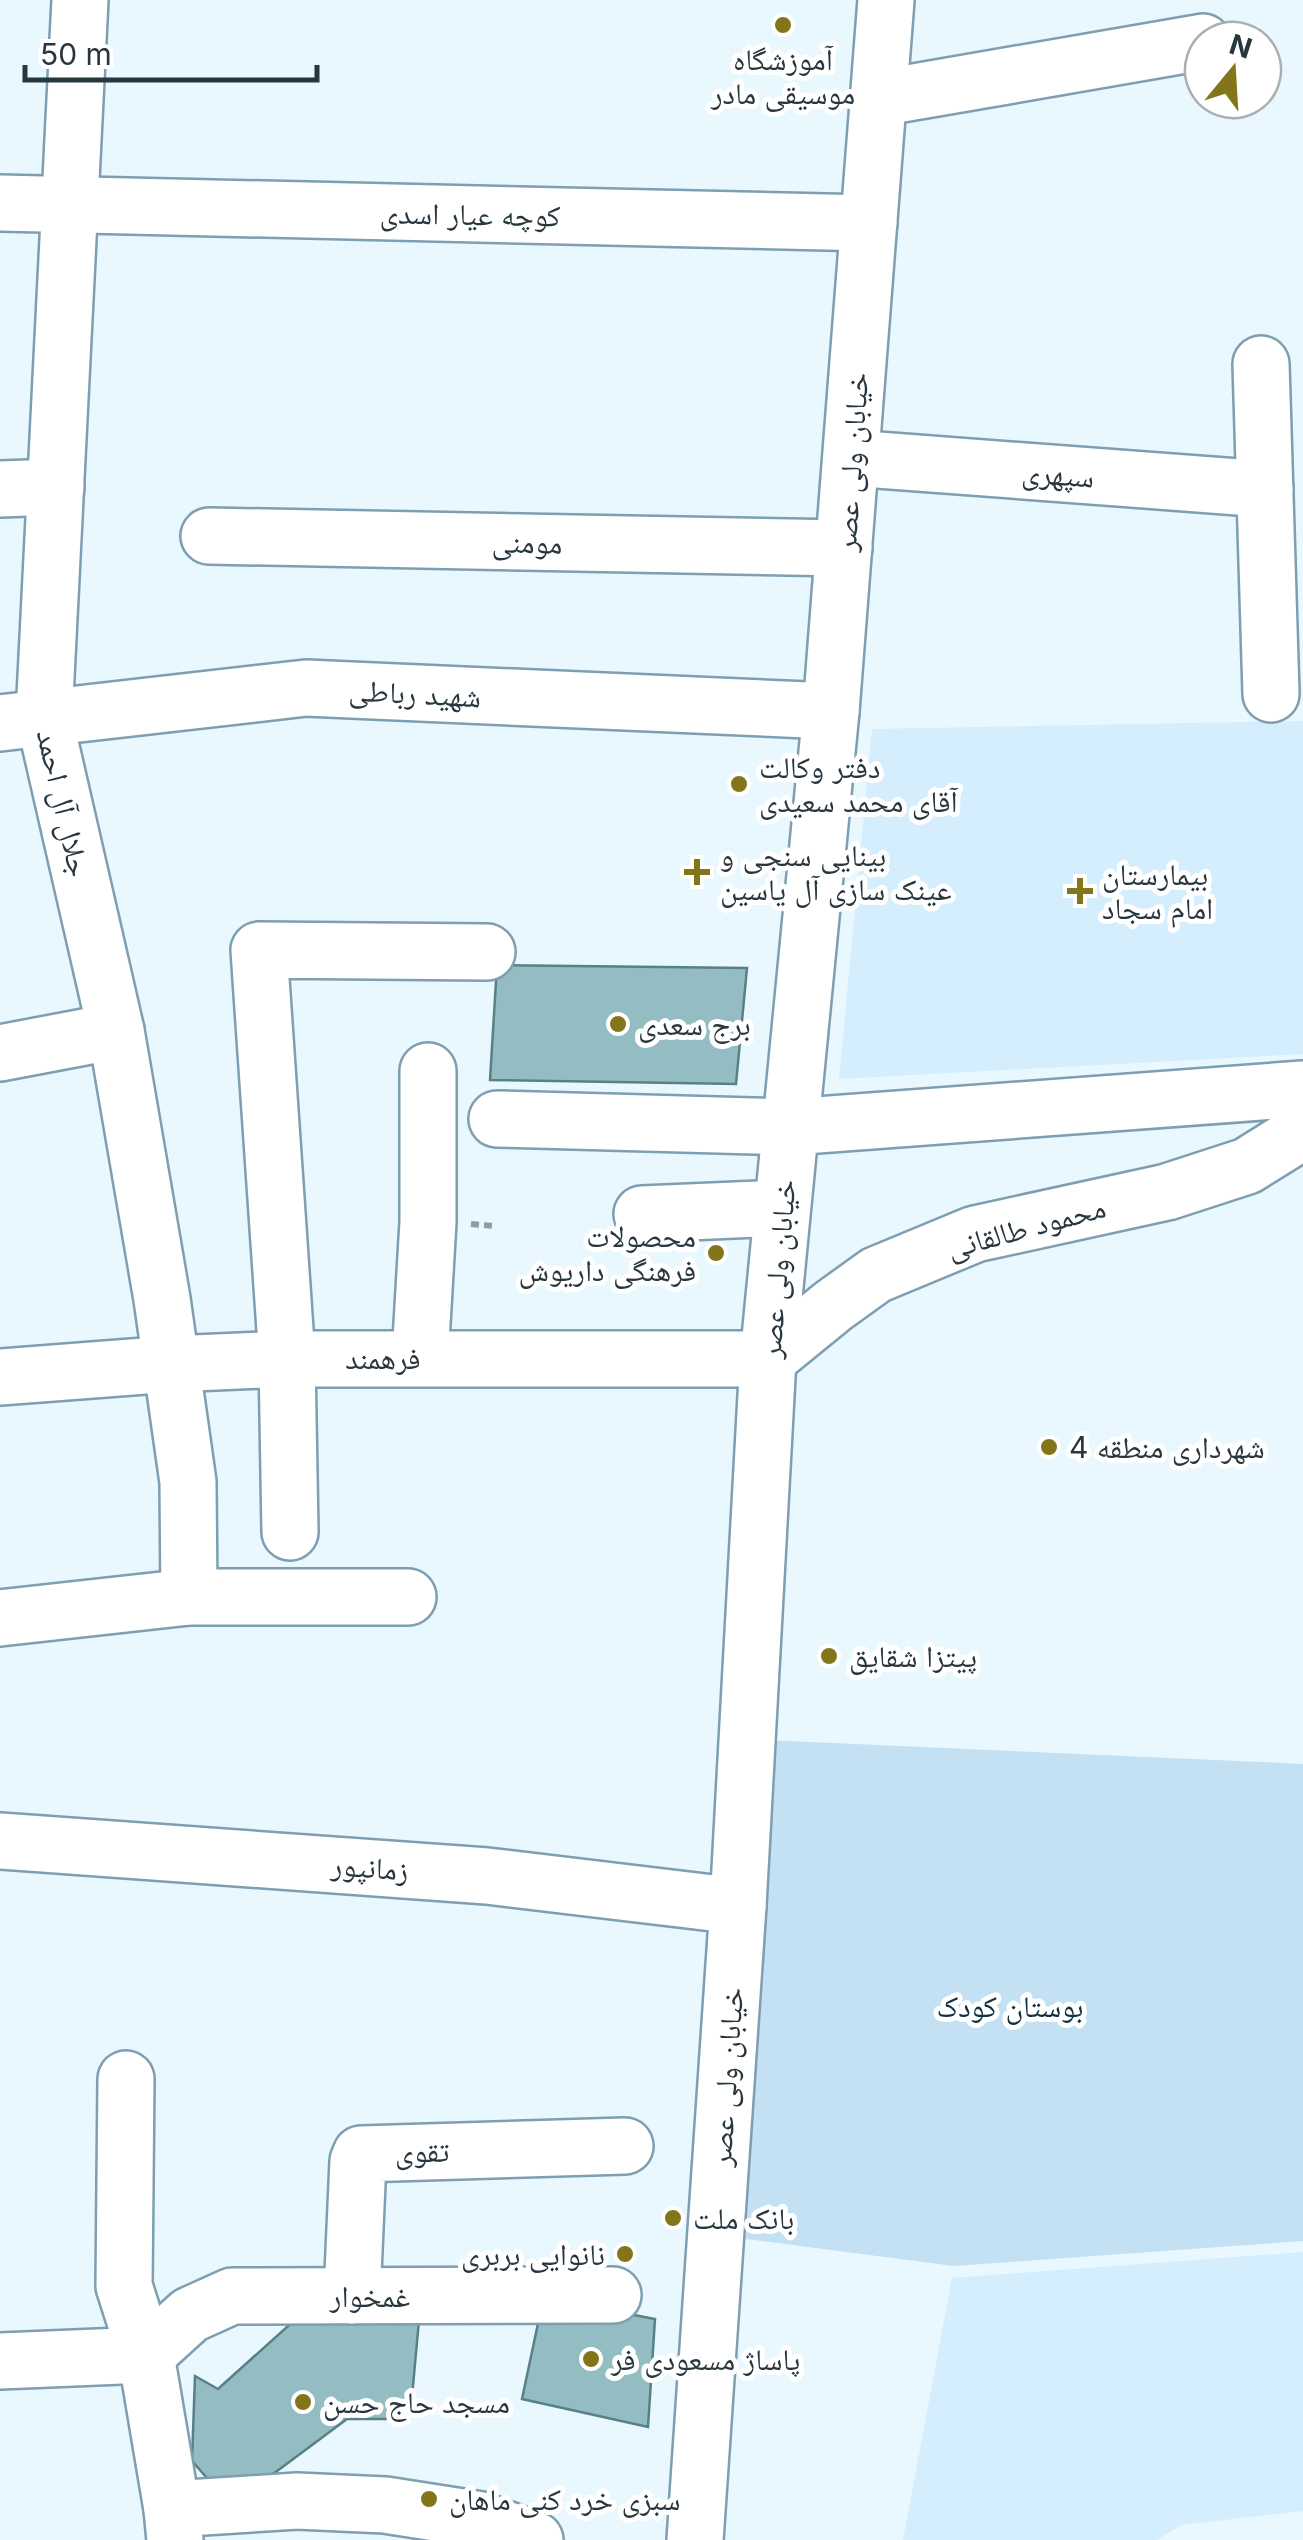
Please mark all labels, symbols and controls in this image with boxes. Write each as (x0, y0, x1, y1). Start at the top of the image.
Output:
marker: آموزشگاه موسیقی مادر (772, 14, 794, 36)
scale bar (25, 20, 318, 82)
north arrow (1183, 20, 1283, 120)
text: N (1225, 27, 1256, 66)
text: 50 m (40, 36, 112, 72)
place label: آموزشگاه موسیقی مادر (710, 41, 855, 112)
street label: کوچه عیار اسدی (379, 194, 561, 235)
street label: خیابان ولی عصر (827, 371, 876, 554)
street label: سپهری (1020, 454, 1095, 496)
street label: مومنی (491, 523, 563, 562)
street label: شهید رباطی (348, 672, 482, 715)
street label: جلال آل احمد (29, 726, 98, 880)
place label: دفتر وکالت آقای محمد سعیدی (759, 749, 959, 820)
marker: دفتر وکالت آقای محمد سعیدی (728, 773, 750, 795)
place label: بینایی سنجی و عینک سازی آل یاسین (720, 837, 952, 908)
place label: بیمارستان امام سجاد (1102, 856, 1213, 928)
marker: بینایی سنجی و عینک سازی آل یاسین (684, 859, 710, 885)
marker: بیمارستان امام سجاد (1067, 878, 1093, 904)
place label: برج سعدی (638, 1006, 751, 1044)
marker: برج سعدی (607, 1013, 629, 1035)
street label: خیابان ولی عصر (751, 1178, 804, 1361)
street label: محمود طالقانی (943, 1189, 1110, 1266)
place label: محصولات فرهنگی داریوش (519, 1218, 696, 1289)
marker: محصولات فرهنگی داریوش (705, 1242, 727, 1264)
street label: فرهمند (345, 1340, 421, 1376)
place label: شهرداری منطقه 4 (1069, 1429, 1265, 1466)
marker: شهرداری منطقه 4 (1038, 1436, 1060, 1458)
place label: پیتزا شقایق (849, 1638, 977, 1675)
marker: پیتزا شقایق (818, 1645, 840, 1667)
street label: زمانپور (329, 1846, 410, 1889)
street label: خیابان ولی عصر (702, 1986, 751, 2169)
park label: بوستان کودک (936, 1988, 1084, 2025)
street label: تقوی (394, 2133, 450, 2170)
place label: بانک ملت (693, 2200, 794, 2236)
marker: بانک ملت (662, 2207, 684, 2229)
place label: نانوایی بربری (461, 2236, 605, 2273)
marker: نانوایی بربری (614, 2243, 636, 2265)
street label: غمخوار (329, 2278, 410, 2314)
place label: پاساژ مسعودی فر (610, 2341, 800, 2378)
marker: پاساژ مسعودی فر (580, 2348, 602, 2370)
place label: مسجد حاج حسن (323, 2384, 510, 2422)
marker: مسجد حاج حسن (292, 2391, 314, 2413)
place label: سبزی خرد کنی ماهان (449, 2481, 681, 2518)
marker: سبزی خرد کنی ماهان (418, 2488, 440, 2510)

